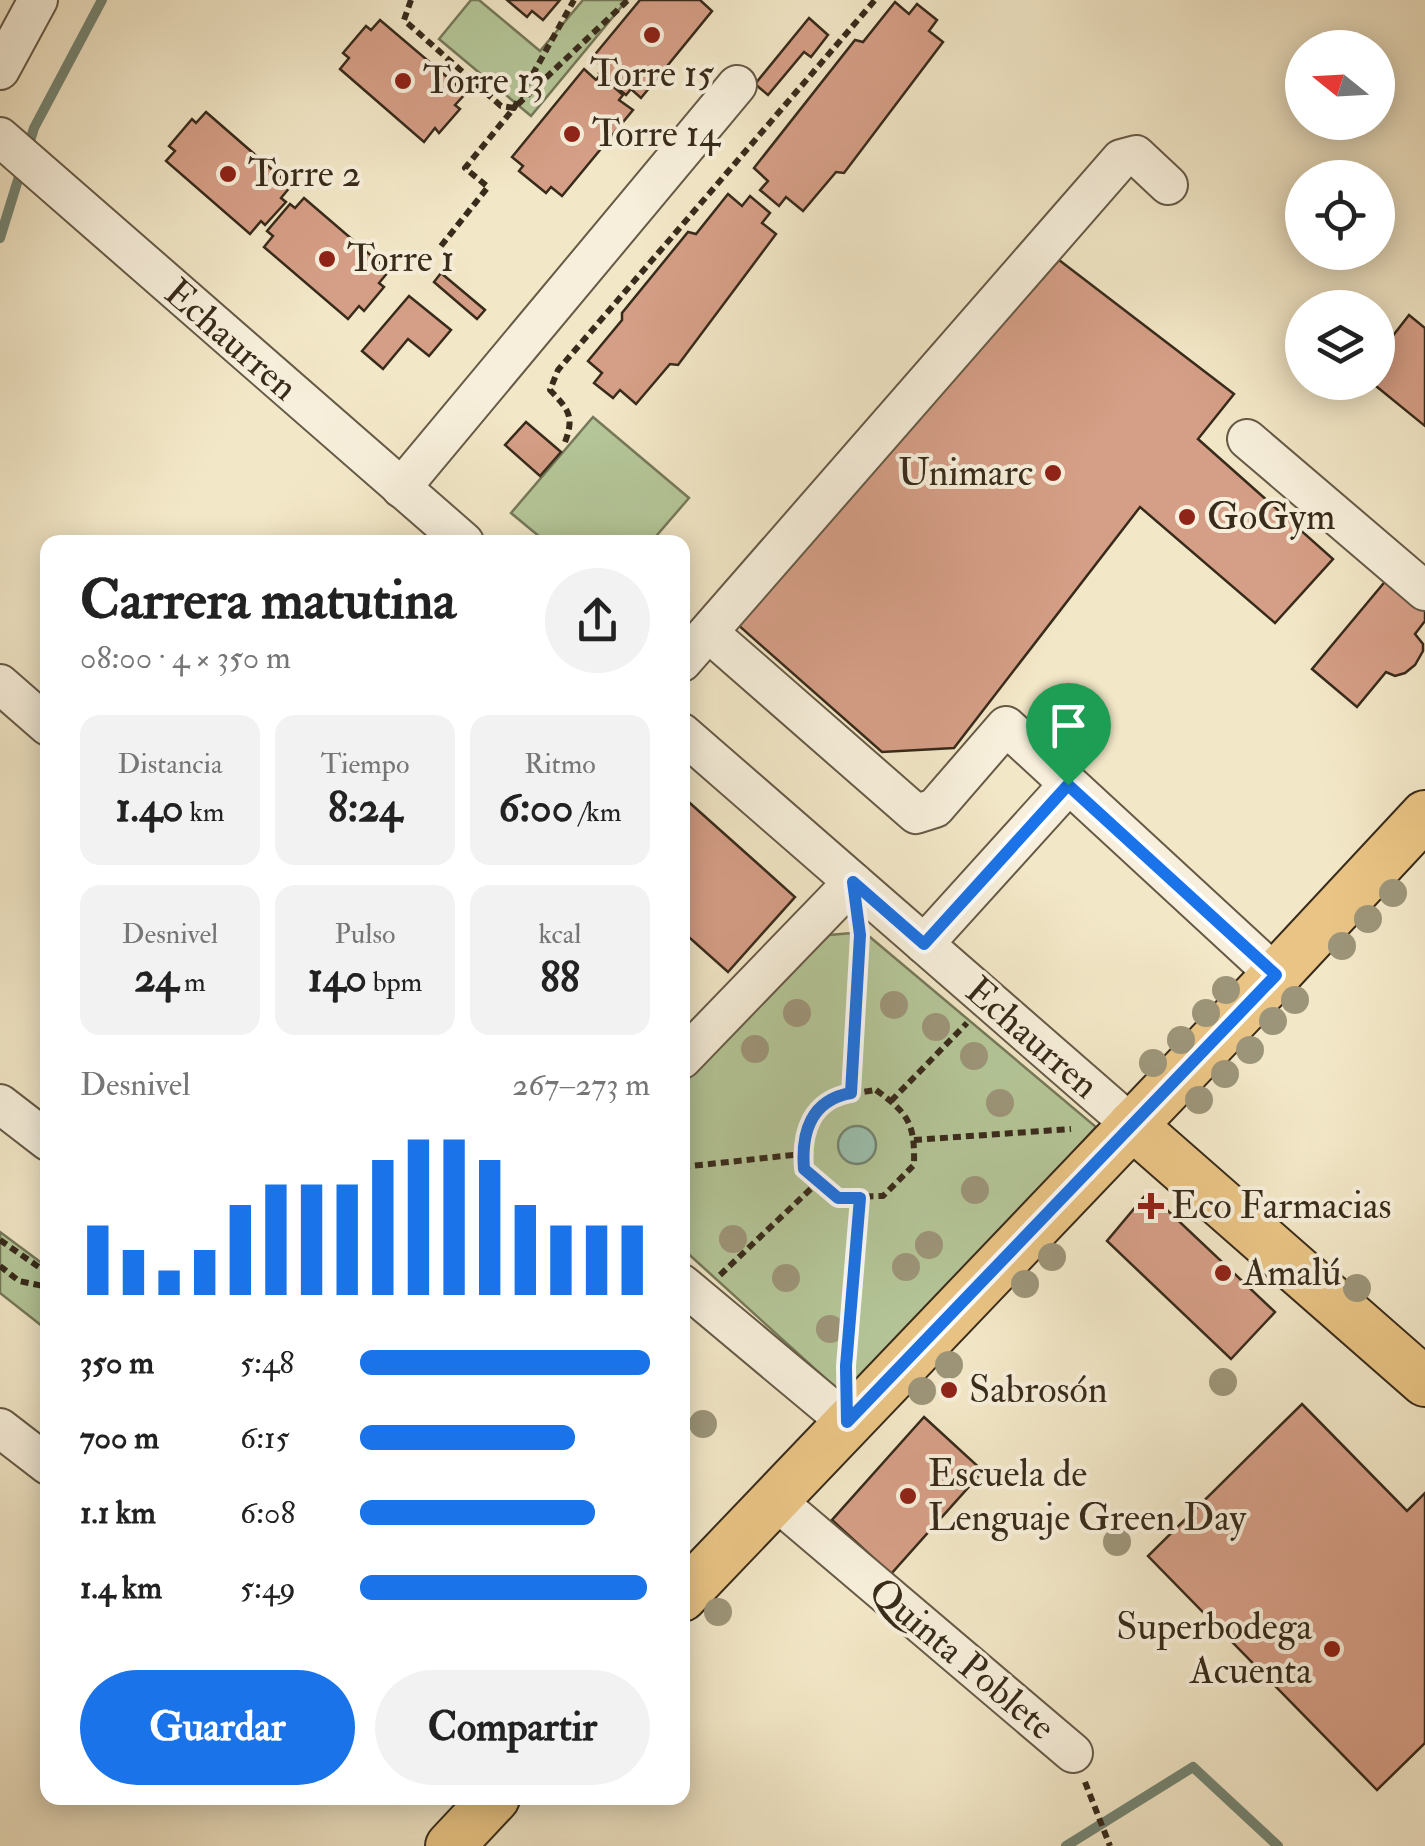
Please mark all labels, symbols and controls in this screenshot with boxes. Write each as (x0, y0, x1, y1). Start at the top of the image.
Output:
marker: Torre 15 (641, 24, 663, 46)
north arrow (1285, 30, 1395, 140)
map controls (1285, 30, 1395, 400)
place label: Torre 15 (590, 50, 714, 98)
place label: Torre 13 (423, 57, 545, 105)
marker: Torre 13 (392, 70, 414, 92)
place label: Torre 14 (592, 110, 721, 158)
marker: Torre 14 (561, 123, 583, 145)
place label: Torre 2 (248, 150, 361, 198)
button: locate (1285, 160, 1395, 270)
marker: Torre 2 (217, 163, 239, 185)
place label: Torre 1 (347, 235, 454, 283)
marker: Torre 1 (316, 248, 338, 270)
street label: Echaurren (154, 269, 308, 411)
button: layers (1285, 290, 1395, 400)
place label: Unimarc (898, 449, 1033, 497)
marker: Unimarc (1042, 462, 1064, 484)
place label: GoGym (1207, 493, 1335, 541)
marker: GoGym (1176, 506, 1198, 528)
text: Carrera matutina (80, 566, 456, 635)
button: share (545, 568, 650, 673)
text: 08:00 · 4 × 350 m (80, 638, 291, 678)
pin (1026, 683, 1111, 786)
icon: arrive (1041, 698, 1096, 753)
text: Distancia (117, 747, 223, 782)
text: Tiempo (321, 747, 409, 782)
text: Ritmo (524, 747, 596, 782)
text: 1.40 (116, 782, 184, 834)
text: 8:24 (328, 782, 402, 834)
text: 6:00 (499, 782, 573, 834)
text: km (184, 795, 224, 830)
text: /km (573, 795, 621, 830)
text: Desnivel (122, 917, 218, 952)
text: Pulso (334, 917, 396, 952)
text: kcal (539, 917, 581, 952)
text: 24 (134, 952, 178, 1004)
text: 140 (308, 952, 367, 1004)
text: 88 (540, 952, 580, 1004)
text: m (178, 965, 206, 1000)
text: bpm (367, 965, 422, 1000)
street label: Echaurren (955, 967, 1109, 1109)
text: Desnivel (80, 1065, 190, 1105)
text: 267–273 m (512, 1065, 650, 1105)
place label: Eco Farmacias (1171, 1182, 1392, 1230)
marker: Eco Farmacias (1140, 1195, 1162, 1217)
place label: Amalú (1242, 1249, 1342, 1297)
marker: Amalú (1212, 1262, 1234, 1284)
text: 350 m (80, 1343, 154, 1383)
text: 5:48 (240, 1343, 294, 1383)
place label: Sabrosón (969, 1366, 1108, 1414)
marker: Sabrosón (938, 1379, 960, 1401)
text: 700 m (80, 1418, 159, 1458)
text: 6:15 (240, 1418, 289, 1458)
place label: Escuela de Lenguaje Green Day (928, 1450, 1248, 1542)
marker: Escuela de Lenguaje Green Day (897, 1485, 919, 1507)
text: 1.1 km (80, 1493, 156, 1533)
text: 6:08 (240, 1493, 295, 1533)
street label: Quinta Poblete (859, 1567, 1065, 1751)
text: 1.4 km (80, 1568, 162, 1608)
text: 5:49 (240, 1568, 296, 1608)
place label: Superbodega Acuenta (1116, 1603, 1312, 1695)
marker: Superbodega Acuenta (1321, 1638, 1343, 1660)
button: Guardar (80, 1670, 355, 1785)
button: Compartir (375, 1670, 650, 1785)

